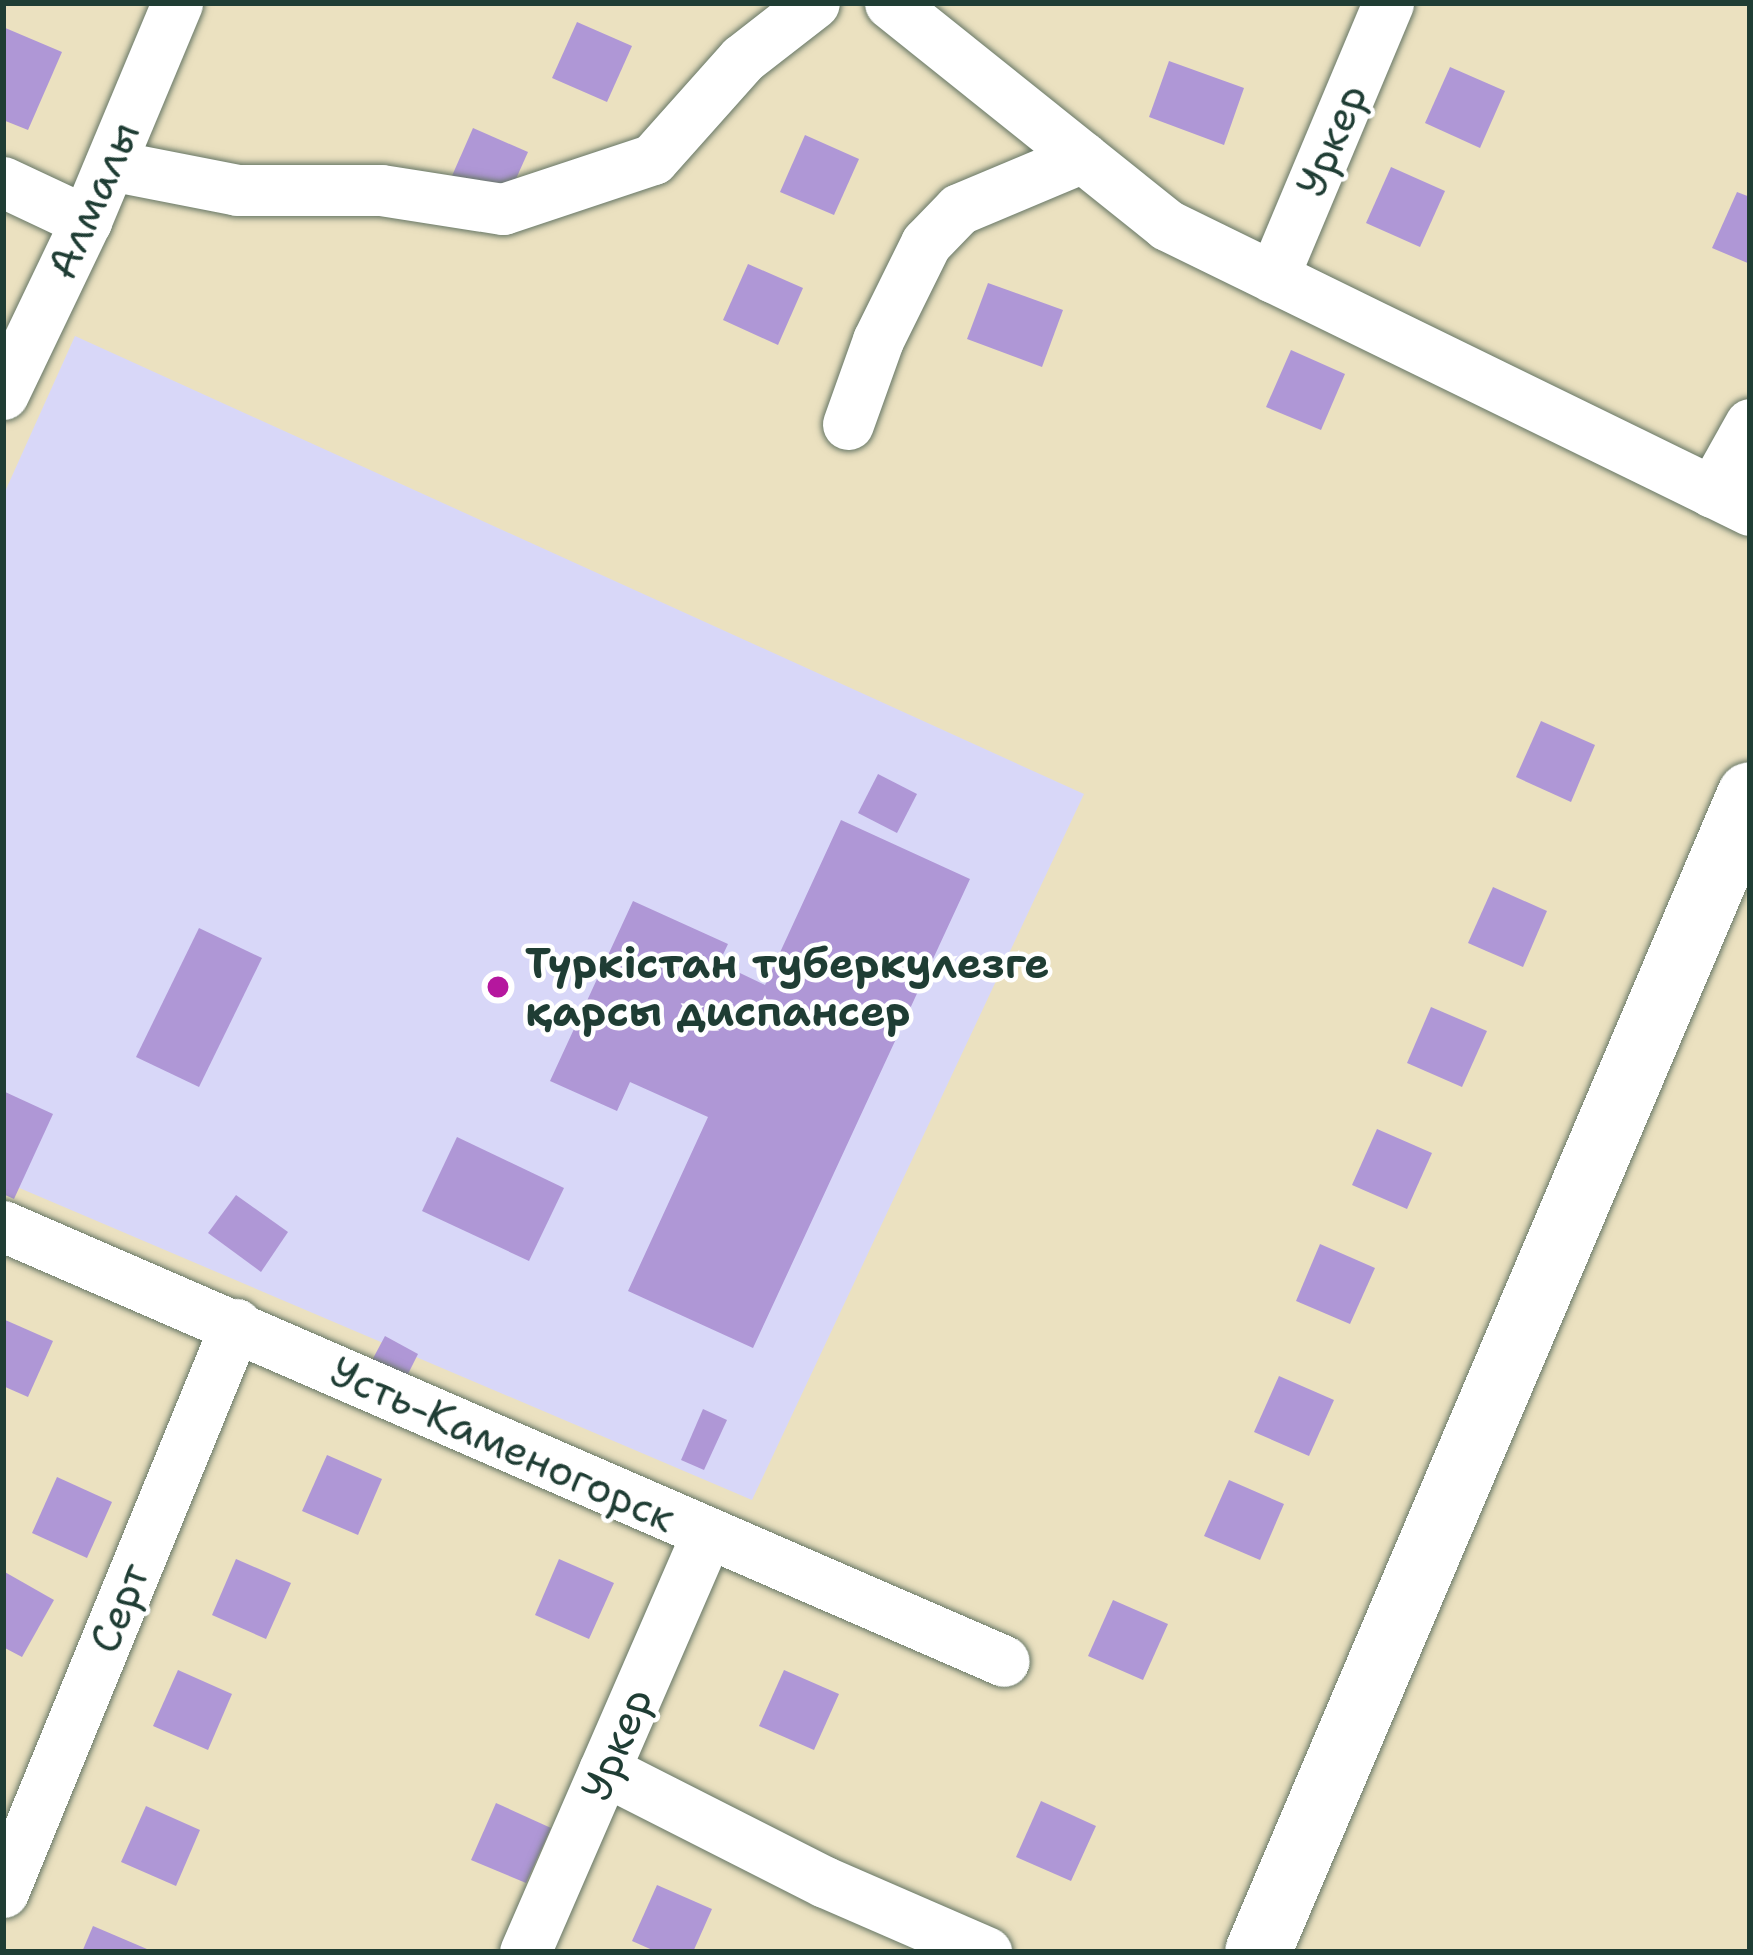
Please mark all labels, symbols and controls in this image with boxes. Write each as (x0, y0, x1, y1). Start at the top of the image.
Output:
street label: Уркер (1285, 76, 1377, 204)
street label: Алмалы (36, 113, 150, 287)
place label: Түркістан туберкулезге қарсы диспансер (525, 938, 1049, 1036)
marker: Түркістан туберкулезге қарсы диспансер (482, 971, 514, 1003)
street label: Усть-Каменогорск (323, 1345, 683, 1543)
street label: Серт (78, 1556, 160, 1660)
street label: Уркер (570, 1680, 662, 1808)

